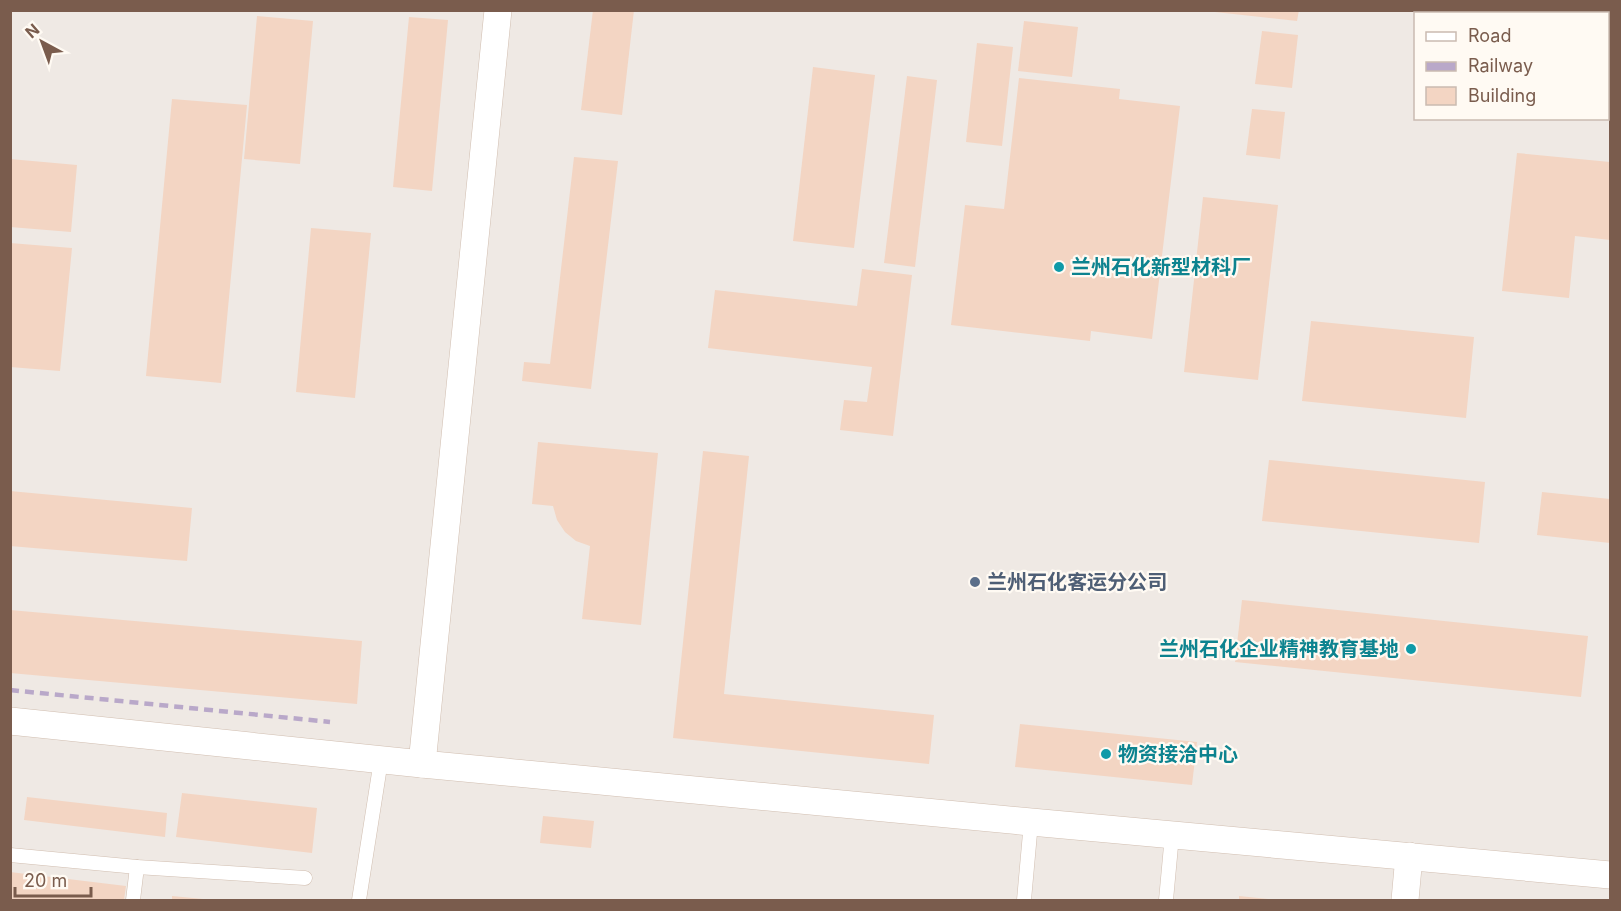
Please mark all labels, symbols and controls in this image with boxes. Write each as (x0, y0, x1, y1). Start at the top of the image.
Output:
north arrow (12, 12, 72, 72)
legend (1414, 12, 1609, 120)
text: N (21, 19, 43, 42)
text: Road (1468, 25, 1511, 46)
text: Railway (1468, 55, 1533, 76)
text: Building (1468, 85, 1536, 106)
place label: 兰州石化新型材科厂 (1071, 255, 1251, 279)
marker: 兰州石化新型材科厂 (1052, 260, 1066, 274)
place label: 兰州石化客运分公司 (987, 570, 1167, 594)
marker: 兰州石化客运分公司 (968, 575, 982, 589)
place label: 兰州石化企业精神教育基地 (1159, 637, 1399, 661)
marker: 兰州石化企业精神教育基地 (1404, 642, 1418, 656)
place label: 物资接洽中心 (1118, 742, 1238, 766)
marker: 物资接洽中心 (1099, 747, 1113, 761)
scale bar (15, 860, 92, 898)
text: 20 m (24, 870, 67, 891)

